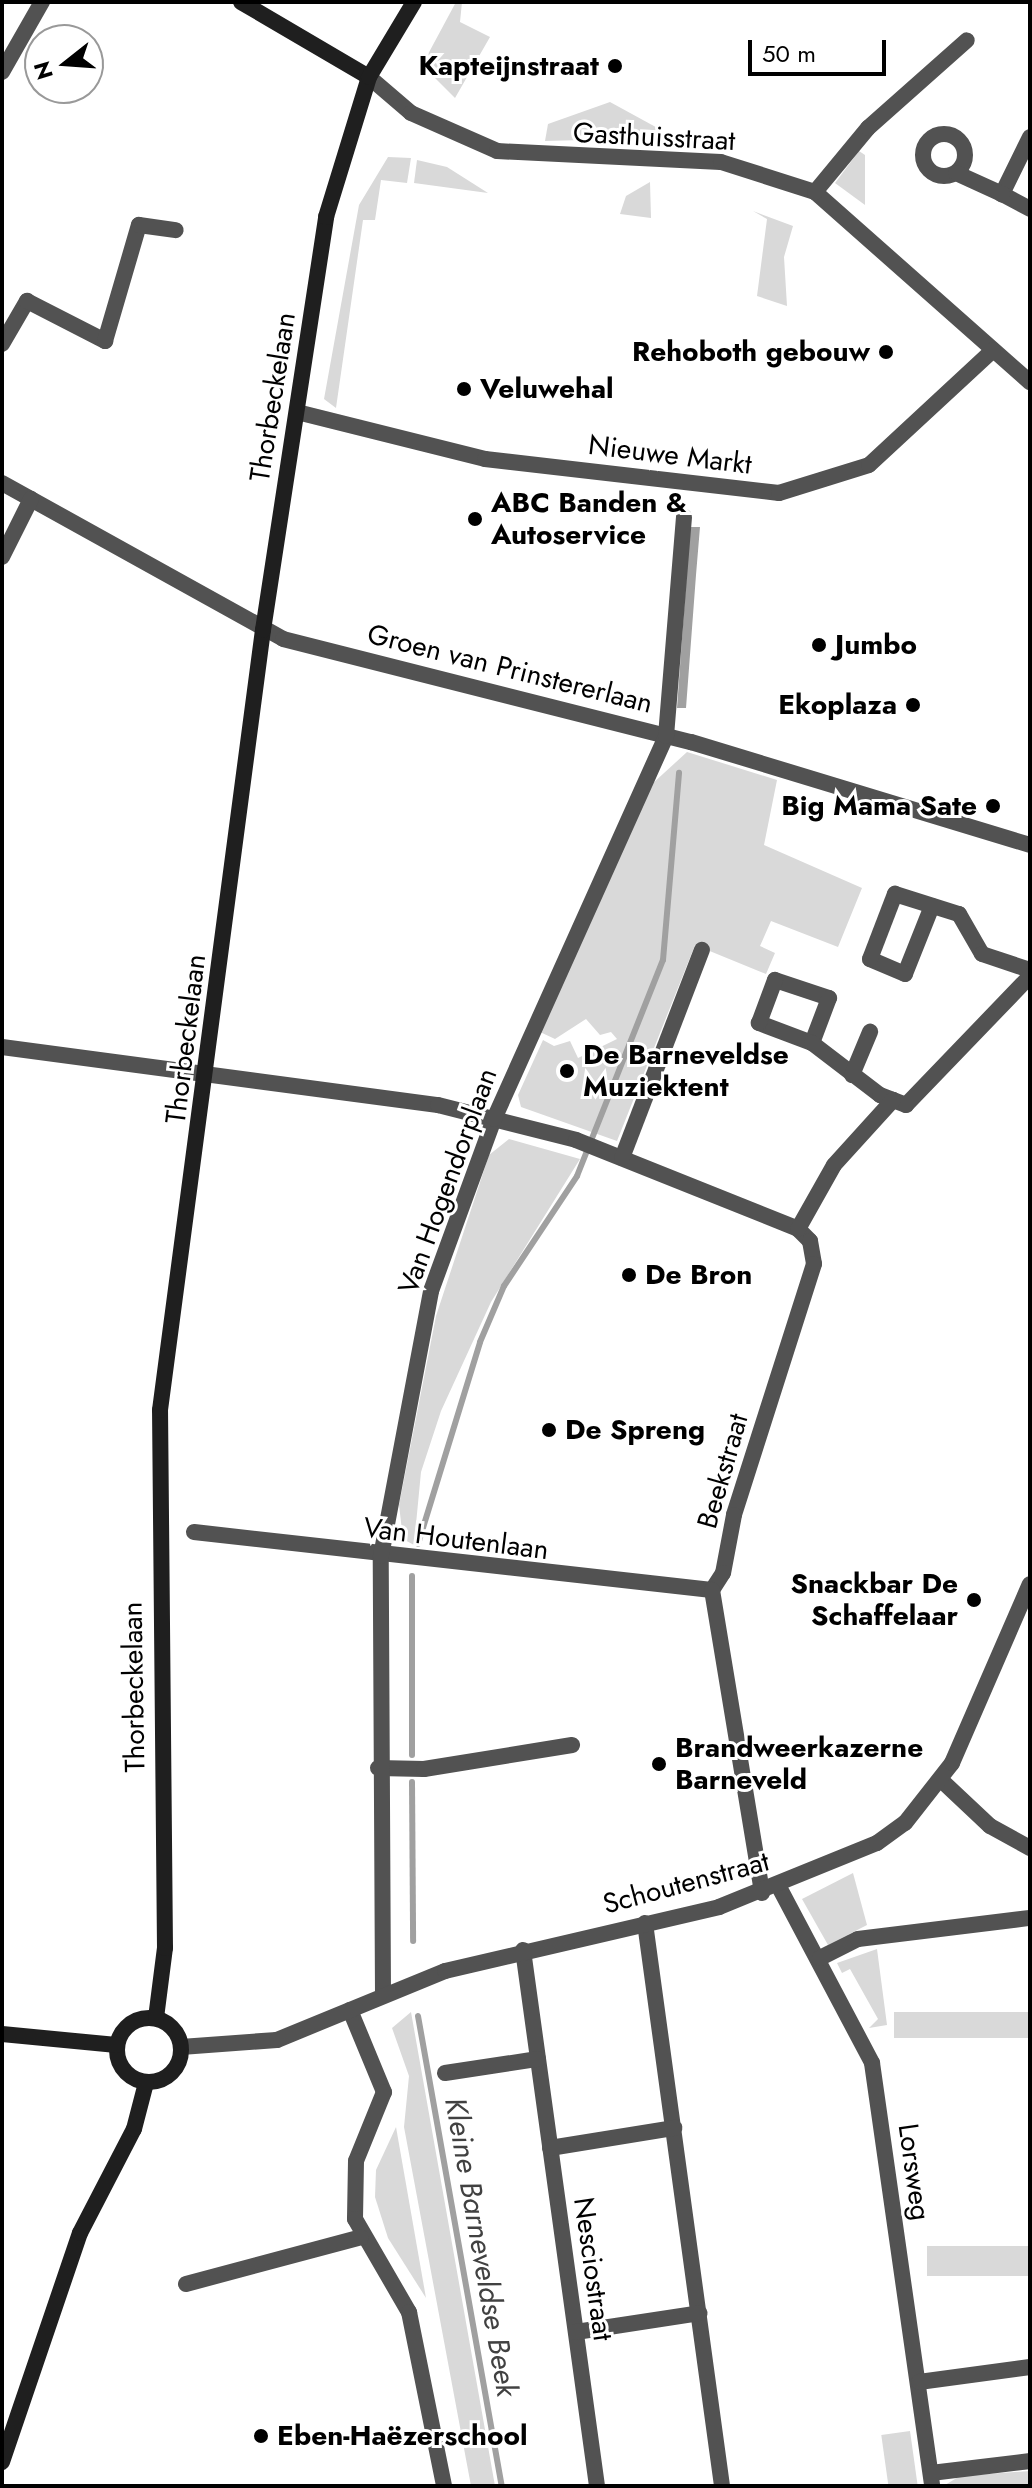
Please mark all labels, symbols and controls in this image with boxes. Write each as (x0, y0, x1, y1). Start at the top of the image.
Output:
north arrow (24, 24, 104, 104)
scale bar (752, 24, 890, 74)
text: 50 m (762, 36, 816, 71)
place label: Kapteijnstraat (418, 49, 599, 83)
text: N (25, 57, 61, 83)
marker: Kapteijnstraat (606, 57, 624, 75)
street label: Gasthuisstraat (572, 116, 736, 158)
street label: Thorbeckelaan (243, 310, 303, 484)
place label: Rehoboth gebouw (632, 335, 870, 369)
marker: Rehoboth gebouw (877, 343, 895, 361)
place label: Veluwehal (480, 372, 614, 406)
marker: Veluwehal (455, 380, 473, 398)
street label: Nieuwe Markt (586, 428, 754, 482)
place label: ABC Banden & Autoservice (491, 486, 687, 552)
marker: ABC Banden & Autoservice (466, 510, 484, 528)
street label: Groen van Prinstererlaan (364, 617, 656, 721)
place label: Jumbo (835, 628, 917, 662)
marker: Jumbo (810, 636, 828, 654)
place label: Ekoplaza (778, 688, 897, 722)
marker: Ekoplaza (904, 696, 922, 714)
place label: Big Mama Sate (781, 789, 977, 823)
marker: Big Mama Sate (984, 797, 1002, 815)
street label: Thorbeckelaan (159, 952, 213, 1126)
place label: De Barneveldse Muziektent (583, 1038, 789, 1104)
marker: De Barneveldse Muziektent (558, 1062, 576, 1080)
street label: Van Hogendorplaan (392, 1064, 504, 1298)
place label: De Bron (645, 1258, 752, 1292)
marker: De Bron (620, 1266, 638, 1284)
street label: Beekstraat (691, 1410, 755, 1532)
place label: De Spreng (565, 1413, 705, 1447)
marker: De Spreng (540, 1421, 558, 1439)
street label: Van Houtenlaan (362, 1511, 550, 1567)
place label: Snackbar De Schaffelaar (790, 1567, 958, 1633)
marker: Snackbar De Schaffelaar (965, 1591, 983, 1609)
street label: Thorbeckelaan (116, 1601, 152, 1773)
place label: Brandweerkazerne Barneveld (675, 1731, 923, 1797)
marker: Brandweerkazerne Barneveld (650, 1755, 668, 1773)
street label: Schoutenstraat (599, 1845, 773, 1921)
water label: Kleine Barneveldse Beek (437, 2095, 525, 2399)
street label: Lorsweg (891, 2121, 937, 2223)
street label: Nesciostraat (566, 2195, 620, 2343)
place label: Eben-Haëzerschool (277, 2419, 528, 2453)
marker: Eben-Haëzerschool (252, 2427, 270, 2445)

